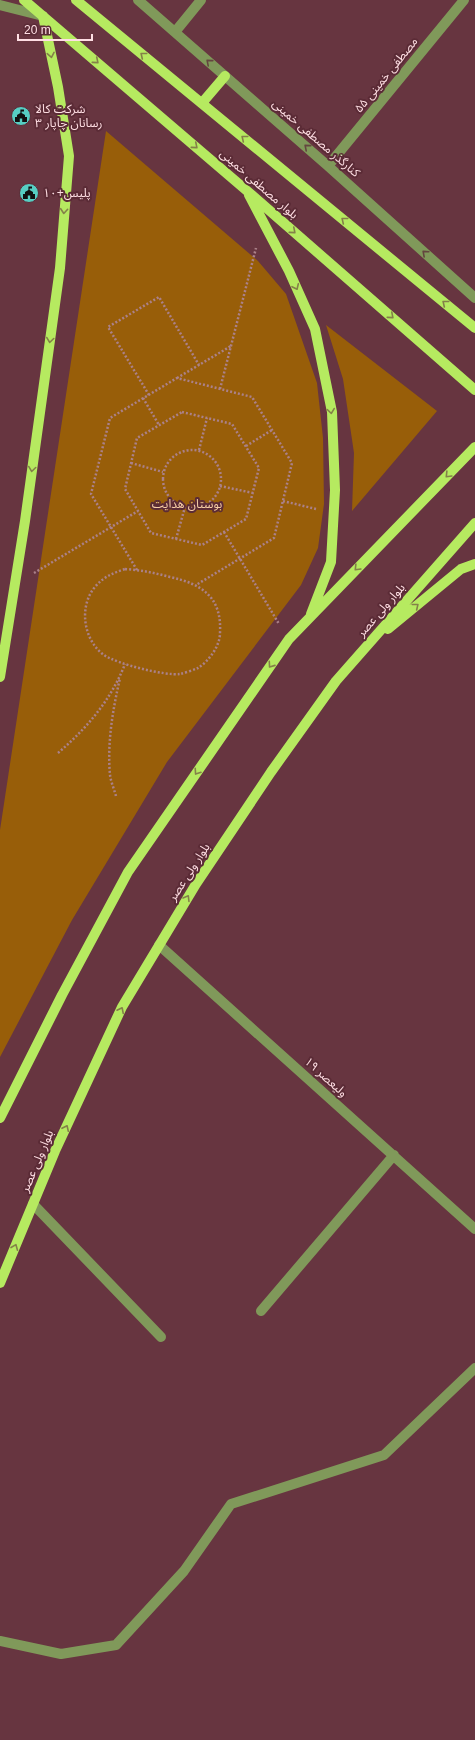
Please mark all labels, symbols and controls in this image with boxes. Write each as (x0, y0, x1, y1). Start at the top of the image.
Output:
scale bar (18, 16, 92, 42)
text: 20 m (24, 23, 51, 37)
street label: مصطفی خمینی ۵۵ (351, 35, 421, 116)
one-way arrow (47, 52, 55, 58)
one-way arrow (141, 53, 148, 60)
one-way arrow (91, 57, 99, 64)
one-way arrow (207, 60, 214, 67)
street label: کنارگذر مصطفی خمینی (269, 96, 363, 181)
place label: شرکت کالا رسانان چاپار ۳ (35, 102, 102, 131)
public building icon: شرکت کالا رسانان چاپار ۳ (10, 105, 32, 127)
one-way arrow (241, 135, 248, 142)
one-way arrow (190, 141, 198, 148)
one-way arrow (305, 145, 312, 152)
street label: بلوار مصطفی خمینی (217, 146, 301, 222)
public building icon: پلیس+۱۰ (18, 182, 40, 204)
place label: پلیس+۱۰ (43, 186, 91, 201)
one-way arrow (60, 208, 69, 214)
one-way arrow (342, 218, 349, 225)
one-way arrow (289, 226, 296, 233)
one-way arrow (422, 250, 430, 257)
one-way arrow (291, 282, 299, 290)
one-way arrow (442, 300, 449, 307)
one-way arrow (386, 312, 394, 319)
one-way arrow (46, 337, 55, 343)
one-way arrow (326, 408, 335, 414)
one-way arrow (28, 466, 37, 472)
one-way arrow (445, 470, 453, 478)
park label: بوستان هدایت (152, 497, 222, 511)
one-way arrow (354, 563, 362, 571)
street label: بلوار ولی عصر (353, 581, 408, 640)
one-way arrow (412, 603, 419, 610)
one-way arrow (268, 661, 276, 668)
one-way arrow (194, 768, 202, 775)
street label: بلوار ولی عصر (165, 841, 213, 904)
one-way arrow (183, 895, 190, 902)
one-way arrow (116, 1007, 124, 1014)
street label: ولیعصر ۱۹ (302, 1054, 350, 1100)
one-way arrow (61, 1124, 69, 1132)
street label: بلوار ولی عصر (17, 1128, 56, 1195)
one-way arrow (10, 1244, 18, 1252)

